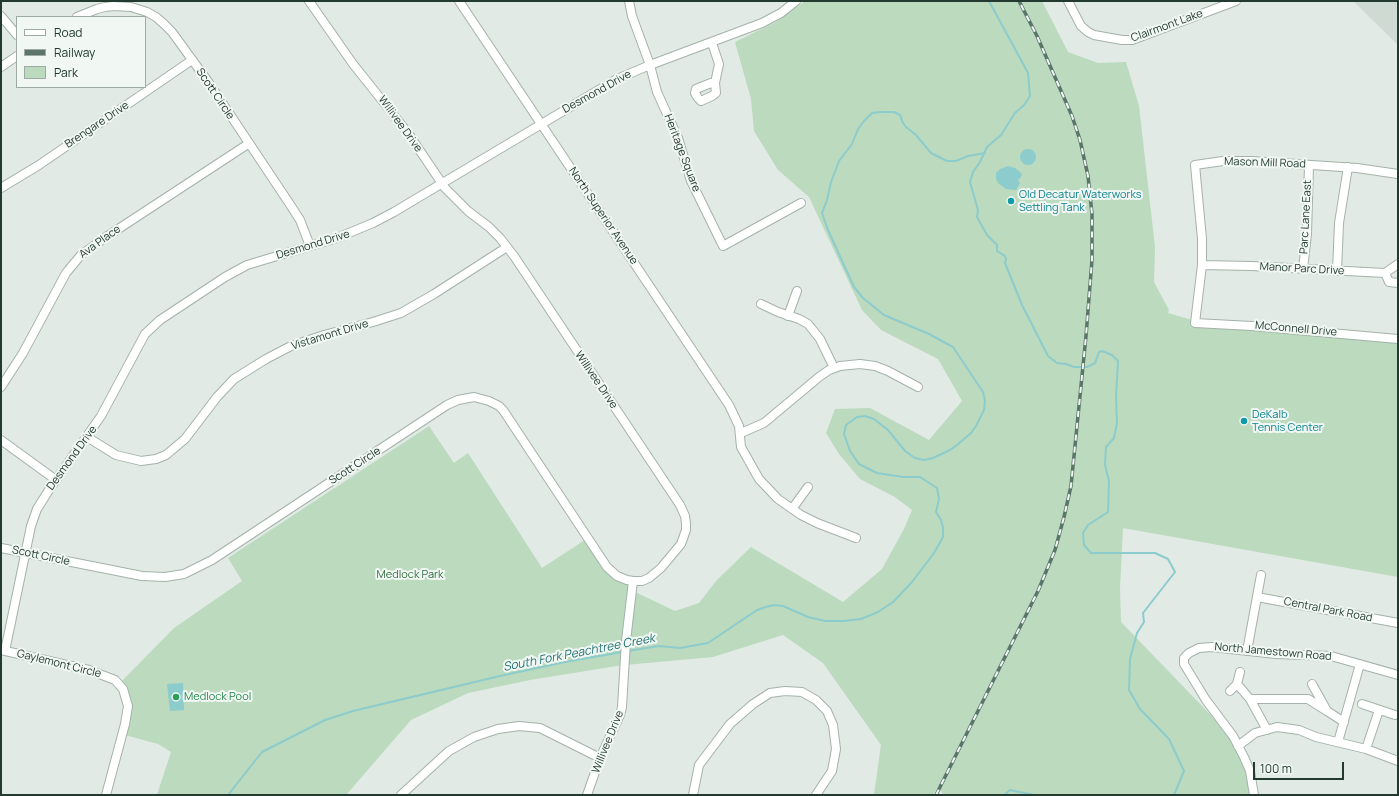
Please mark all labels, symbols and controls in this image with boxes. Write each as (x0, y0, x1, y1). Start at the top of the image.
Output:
street label: Clairmont Lake (1129, 7, 1205, 45)
legend (16, 16, 146, 88)
text: Road (54, 24, 82, 41)
text: Railway (54, 44, 95, 61)
text: Park (54, 64, 78, 81)
street label: Scott Circle (193, 66, 237, 122)
street label: Desmond Drive (560, 68, 634, 116)
street label: Willivee Drive (375, 93, 425, 155)
street label: Brengare Drive (63, 99, 131, 151)
street label: Heritage Square (661, 112, 703, 194)
street label: Mason Mill Road (1224, 155, 1306, 171)
street label: North Superior Avenue (566, 165, 640, 267)
street label: Parc Lane East (1297, 180, 1315, 254)
place label: Old Decatur Waterworks Settling Tank (1019, 188, 1142, 214)
marker: Old Decatur Waterworks Settling Tank (1006, 196, 1016, 206)
street label: Ava Place (77, 223, 123, 261)
street label: Desmond Drive (275, 228, 351, 262)
street label: Manor Parc Drive (1259, 260, 1345, 278)
street label: Vistamont Drive (290, 317, 370, 353)
street label: McConnell Drive (1254, 319, 1338, 339)
street label: Willivee Drive (572, 349, 620, 411)
place label: DeKalb Tennis Center (1252, 408, 1323, 434)
marker: DeKalb Tennis Center (1239, 416, 1249, 426)
street label: Desmond Drive (44, 423, 100, 493)
street label: Scott Circle (327, 444, 383, 488)
street label: Scott Circle (11, 543, 71, 569)
park label: Medlock Park (377, 568, 443, 582)
street label: Central Park Road (1283, 595, 1373, 625)
water label: South Fork Peachtree Creek (502, 631, 656, 675)
street label: North Jamestown Road (1214, 640, 1332, 664)
street label: Gaylemont Circle (16, 647, 102, 681)
place label: Medlock Pool (184, 690, 251, 704)
marker: Medlock Pool (171, 692, 181, 702)
street label: Willivee Drive (589, 709, 627, 775)
scale bar (1255, 754, 1346, 780)
text: 100 m (1260, 760, 1292, 777)

